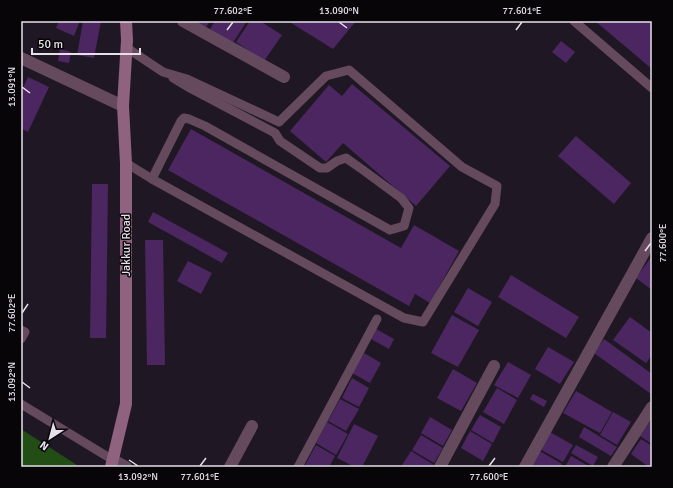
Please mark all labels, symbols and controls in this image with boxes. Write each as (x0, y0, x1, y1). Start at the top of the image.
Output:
text: 77.602°E (214, 5, 253, 17)
text: 13.090°N (319, 5, 359, 17)
text: 77.601°E (503, 5, 542, 17)
scale bar (32, 30, 140, 56)
text: 50 m (38, 37, 63, 52)
text: 13.091°N (6, 67, 18, 107)
street label: Jakkur Road (119, 214, 134, 276)
text: 77.600°E (657, 223, 669, 263)
text: 77.602°E (6, 293, 18, 333)
text: 13.092°N (6, 362, 18, 402)
north arrow (30, 418, 70, 458)
text: N (37, 438, 51, 453)
text: 13.092°N (118, 471, 158, 483)
text: 77.601°E (181, 471, 220, 483)
text: 77.600°E (470, 471, 509, 483)

